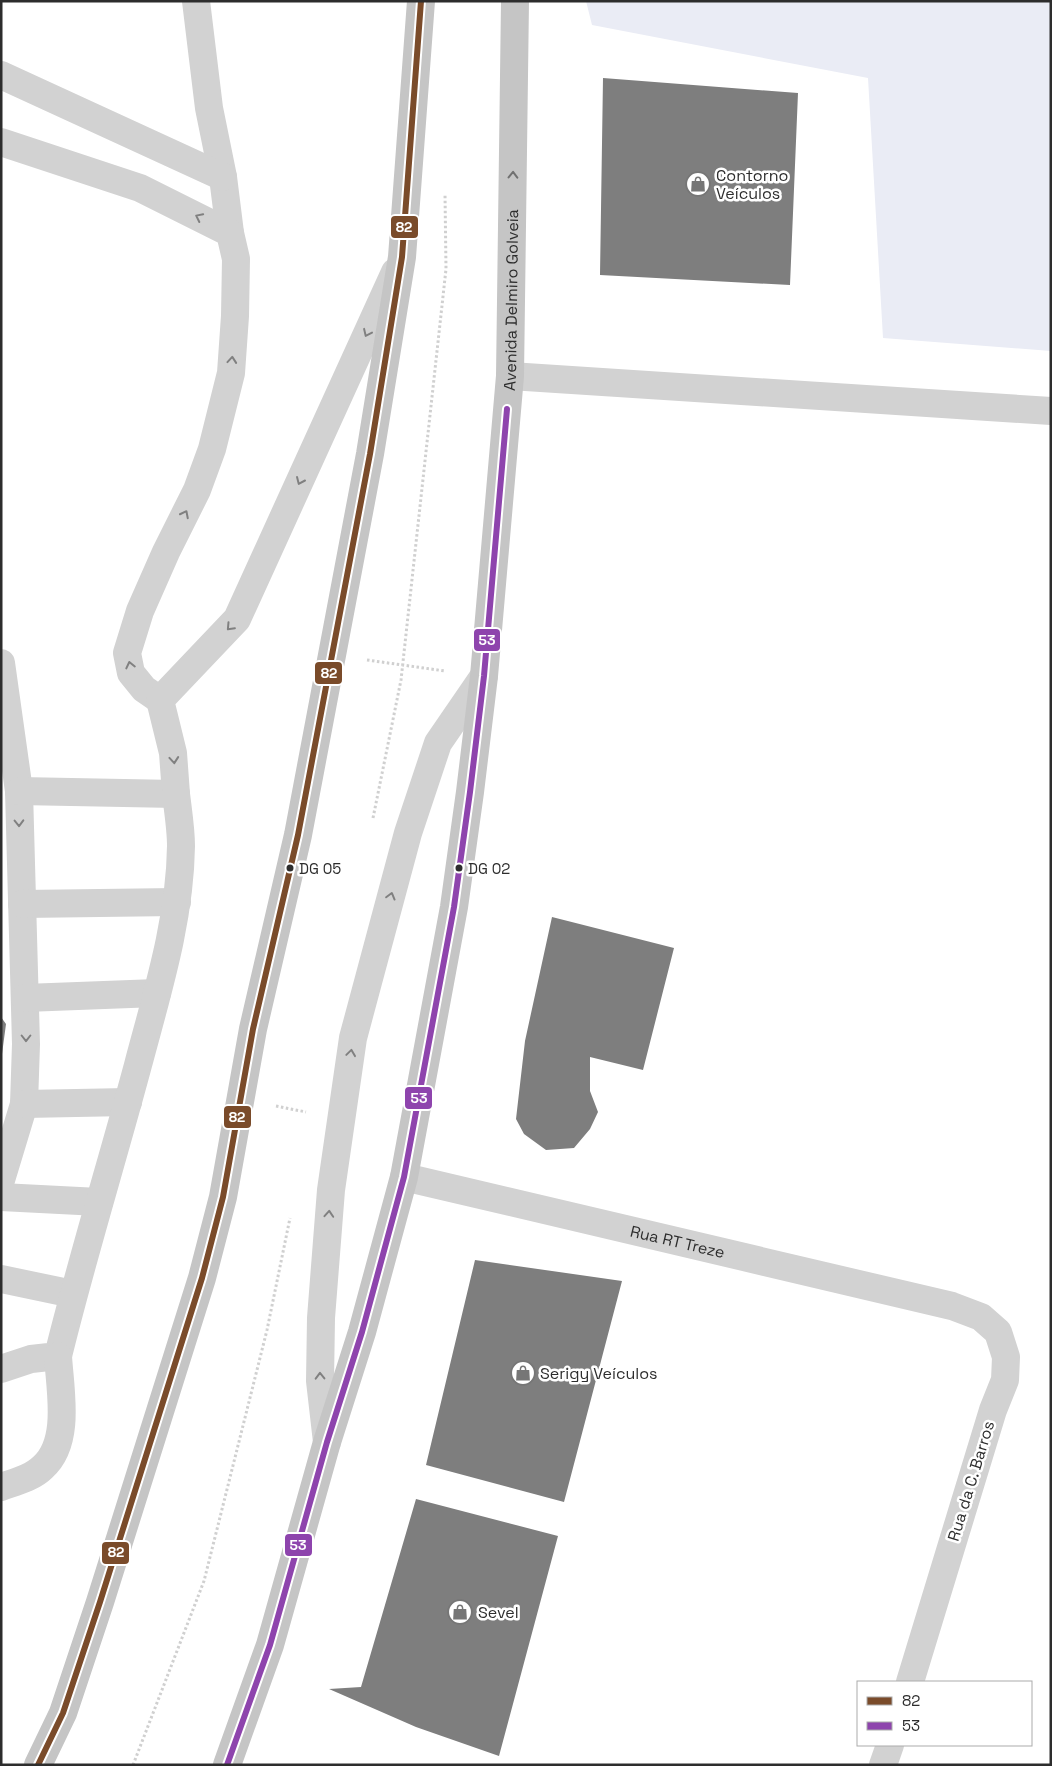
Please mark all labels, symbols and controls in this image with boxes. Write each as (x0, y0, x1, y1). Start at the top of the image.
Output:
place label: Contorno Veículos (716, 165, 788, 204)
one-way arrow (508, 171, 518, 178)
shop icon: Contorno Veículos (685, 171, 711, 197)
street label: Avenida Delmiro Golveia (498, 209, 523, 392)
one-way arrow (195, 213, 204, 223)
line badge: 82 (390, 215, 419, 239)
text: 82 (396, 218, 412, 236)
one-way arrow (363, 328, 374, 337)
one-way arrow (226, 355, 237, 363)
one-way arrow (295, 476, 306, 485)
one-way arrow (179, 510, 189, 519)
one-way arrow (227, 621, 236, 630)
line badge: 53 (473, 628, 501, 652)
text: 53 (479, 631, 495, 649)
one-way arrow (125, 660, 136, 669)
line badge: 82 (314, 661, 343, 685)
text: 82 (321, 664, 337, 682)
one-way arrow (168, 756, 179, 764)
one-way arrow (14, 820, 24, 827)
place label: DG 05 (299, 859, 341, 878)
place label: DG 02 (468, 859, 510, 878)
marker: DG 05 (285, 863, 295, 873)
marker: DG 02 (454, 863, 464, 873)
one-way arrow (385, 891, 396, 900)
one-way arrow (21, 1034, 31, 1042)
one-way arrow (345, 1049, 355, 1057)
line badge: 53 (404, 1086, 433, 1110)
text: 53 (411, 1089, 427, 1107)
line badge: 82 (223, 1105, 252, 1129)
text: 82 (229, 1108, 245, 1126)
one-way arrow (323, 1210, 334, 1218)
street label: Rua RT Treze (628, 1220, 727, 1263)
shop icon: Serigy Veículos (510, 1360, 536, 1386)
place label: Serigy Veículos (540, 1363, 658, 1384)
one-way arrow (315, 1372, 325, 1380)
street label: Rua da C. Barros (943, 1418, 999, 1544)
line badge: 53 (284, 1533, 313, 1557)
text: 53 (290, 1536, 306, 1554)
line badge: 82 (101, 1541, 130, 1565)
text: 82 (108, 1543, 124, 1561)
shop icon: Sevel (447, 1599, 473, 1625)
place label: Sevel (478, 1602, 519, 1623)
legend (857, 1681, 1032, 1746)
text: 82 (902, 1691, 920, 1710)
text: 53 (902, 1716, 920, 1735)

